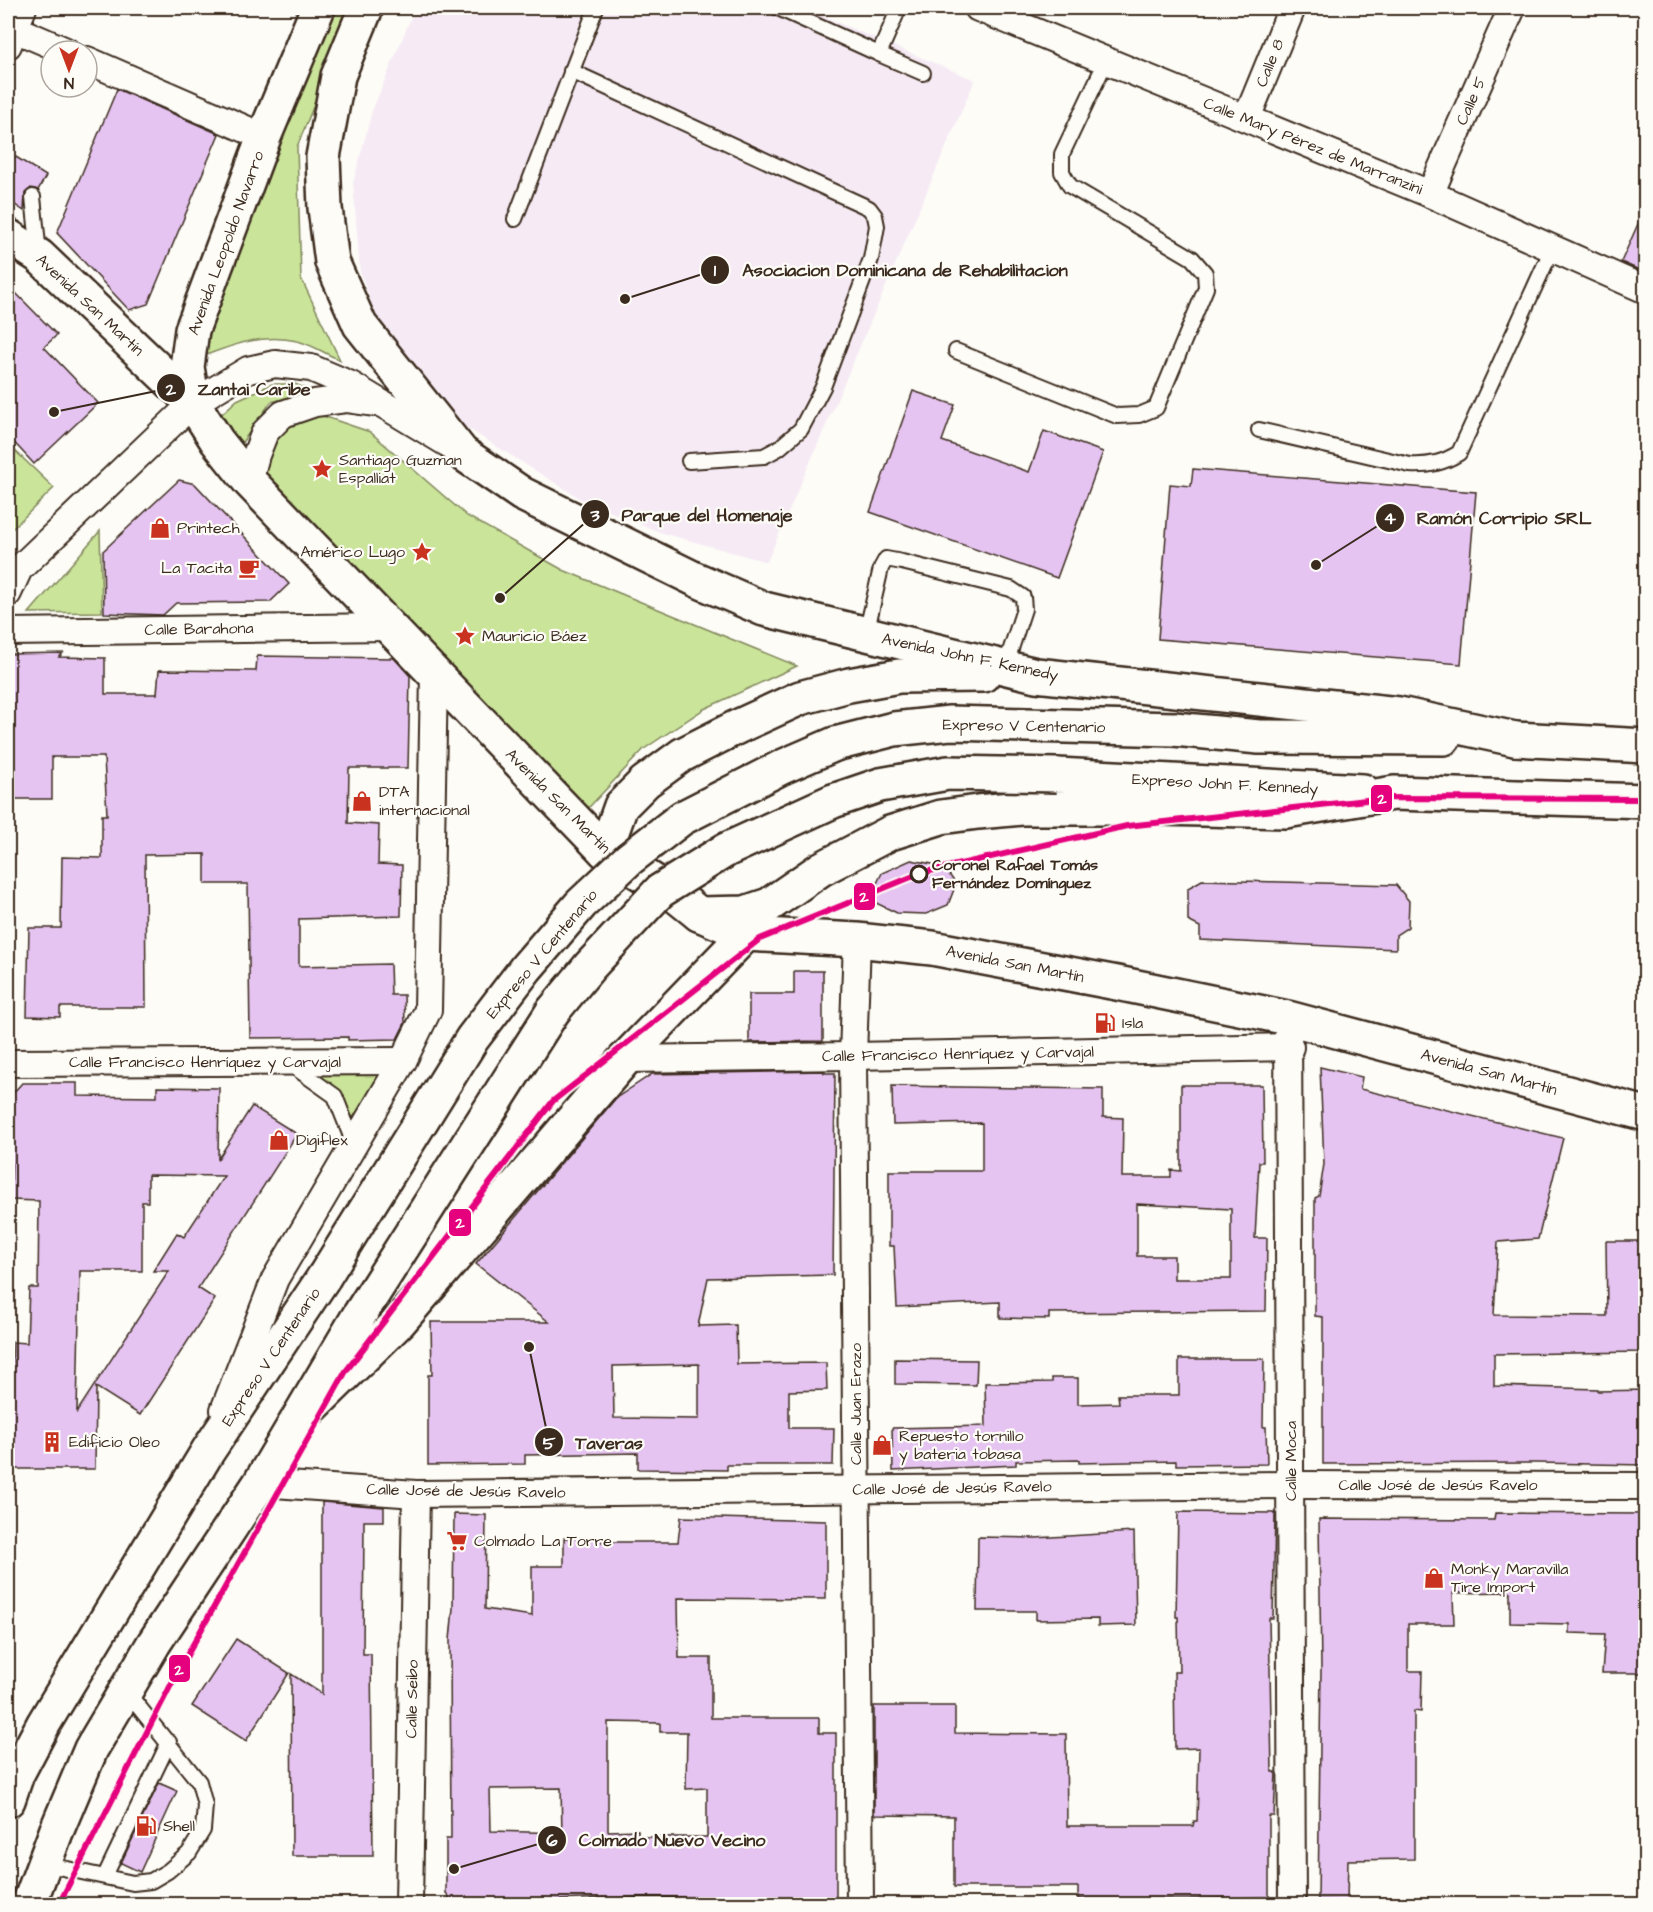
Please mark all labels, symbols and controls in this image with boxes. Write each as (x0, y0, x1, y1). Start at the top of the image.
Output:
street label: Calle 8 (1250, 36, 1290, 90)
north arrow (39, 39, 99, 99)
text: N (64, 72, 74, 94)
street label: Calle 5 (1451, 73, 1492, 129)
street label: Calle Mary Pérez de Marranzini (1200, 92, 1427, 201)
street label: Avenida Leopoldo Navarro (182, 148, 270, 338)
street label: Avenida San Martín (31, 249, 149, 361)
callout: Asociacion Dominicana de Rehabilitacion (700, 252, 1079, 288)
text: 1 (714, 258, 717, 283)
text: Asociacion Dominicana de Rehabilitacion (742, 258, 1068, 283)
callout: Zantai Caribe (156, 370, 323, 406)
text: 2 (165, 377, 177, 402)
text: Zantai Caribe (197, 377, 311, 402)
place label: Santiago Guzman Espalliat (339, 449, 462, 489)
place icon: Santiago Guzman Espalliat (310, 457, 334, 481)
callout: Parque del Homenaje (580, 496, 804, 532)
callout: Ramón Corripio SRL (1375, 500, 1604, 536)
text: 3 (589, 503, 600, 528)
text: Parque del Homenaje (622, 503, 793, 528)
text: 4 (1384, 506, 1397, 531)
text: Ramón Corripio SRL (1417, 506, 1592, 531)
shop icon: Printech (148, 516, 172, 540)
place label: Printech (177, 517, 240, 539)
place icon: Américo Lugo (410, 540, 434, 564)
place label: Américo Lugo (300, 541, 405, 564)
cafe icon: La Tacita (237, 556, 261, 580)
place label: La Tacita (161, 557, 232, 579)
street label: Calle Barahona (144, 617, 254, 641)
place icon: Mauricio Báez (453, 624, 477, 648)
place label: Mauricio Báez (482, 625, 587, 647)
street label: Avenida John F. Kennedy (880, 628, 1060, 687)
street label: Expreso V Centenario (942, 714, 1106, 738)
street label: Avenida San Martín (501, 744, 615, 858)
street label: Expreso John F. Kennedy (1131, 768, 1319, 801)
place label: DTA internacional (379, 781, 470, 821)
line badge: 2 (1370, 784, 1393, 813)
text: 2 (1376, 788, 1387, 810)
shop icon: DTA internacional (350, 789, 374, 813)
place label: Coronel Rafael Tomás Fernández Domínguez (932, 854, 1098, 896)
marker: Coronel Rafael Tomás Fernández Domínguez (910, 865, 928, 883)
line badge: 2 (853, 882, 876, 911)
street label: Expreso V Centenario (481, 885, 603, 1023)
text: 2 (858, 886, 869, 908)
street label: Avenida San Martín (944, 940, 1086, 988)
fuel station icon: Isla (1093, 1011, 1117, 1035)
place label: Isla (1122, 1012, 1143, 1034)
street label: Calle Francisco Henríquez y Carvajal (822, 1041, 1094, 1068)
street label: Avenida San Martín (1418, 1043, 1560, 1101)
street label: Calle Francisco Henríquez y Carvajal (69, 1051, 341, 1074)
shop icon: Digiflex (267, 1128, 291, 1152)
place label: Digiflex (296, 1129, 348, 1152)
line badge: 2 (448, 1208, 472, 1237)
text: 2 (454, 1212, 465, 1234)
street label: Expreso V Centenario (216, 1283, 326, 1431)
street label: Calle Juan Erazo (845, 1343, 867, 1465)
street label: Calle Moca (1280, 1421, 1302, 1501)
callout: Taveras (534, 1424, 655, 1460)
place label: Repuesto tornillo y bateria tobasa (899, 1425, 1023, 1466)
building icon: Edificio Oleo (40, 1430, 64, 1454)
place label: Edificio Oleo (69, 1431, 160, 1453)
text: 5 (543, 1431, 556, 1456)
text: Taveras (574, 1431, 643, 1456)
shop icon: Repuesto tornillo y bateria tobasa (870, 1433, 894, 1457)
street label: Calle José de Jesús Ravelo (1338, 1474, 1538, 1496)
street label: Calle José de Jesús Ravelo (852, 1475, 1052, 1501)
street label: Calle José de Jesús Ravelo (366, 1478, 566, 1504)
supermarket icon: Colmado La Torre (445, 1529, 469, 1553)
place label: Colmado La Torre (474, 1530, 612, 1552)
place label: Monky Maravilla Tire Import (1451, 1558, 1568, 1598)
shop icon: Monky Maravilla Tire Import (1422, 1566, 1446, 1590)
line badge: 2 (168, 1654, 191, 1683)
text: 2 (173, 1659, 184, 1681)
street label: Calle Seibo (400, 1659, 424, 1739)
fuel station icon: Shell (134, 1814, 158, 1838)
place label: Shell (163, 1815, 195, 1837)
callout: Colmado Nuevo Vecino (537, 1822, 777, 1858)
text: 6 (546, 1828, 558, 1853)
text: Colmado Nuevo Vecino (579, 1828, 766, 1853)

